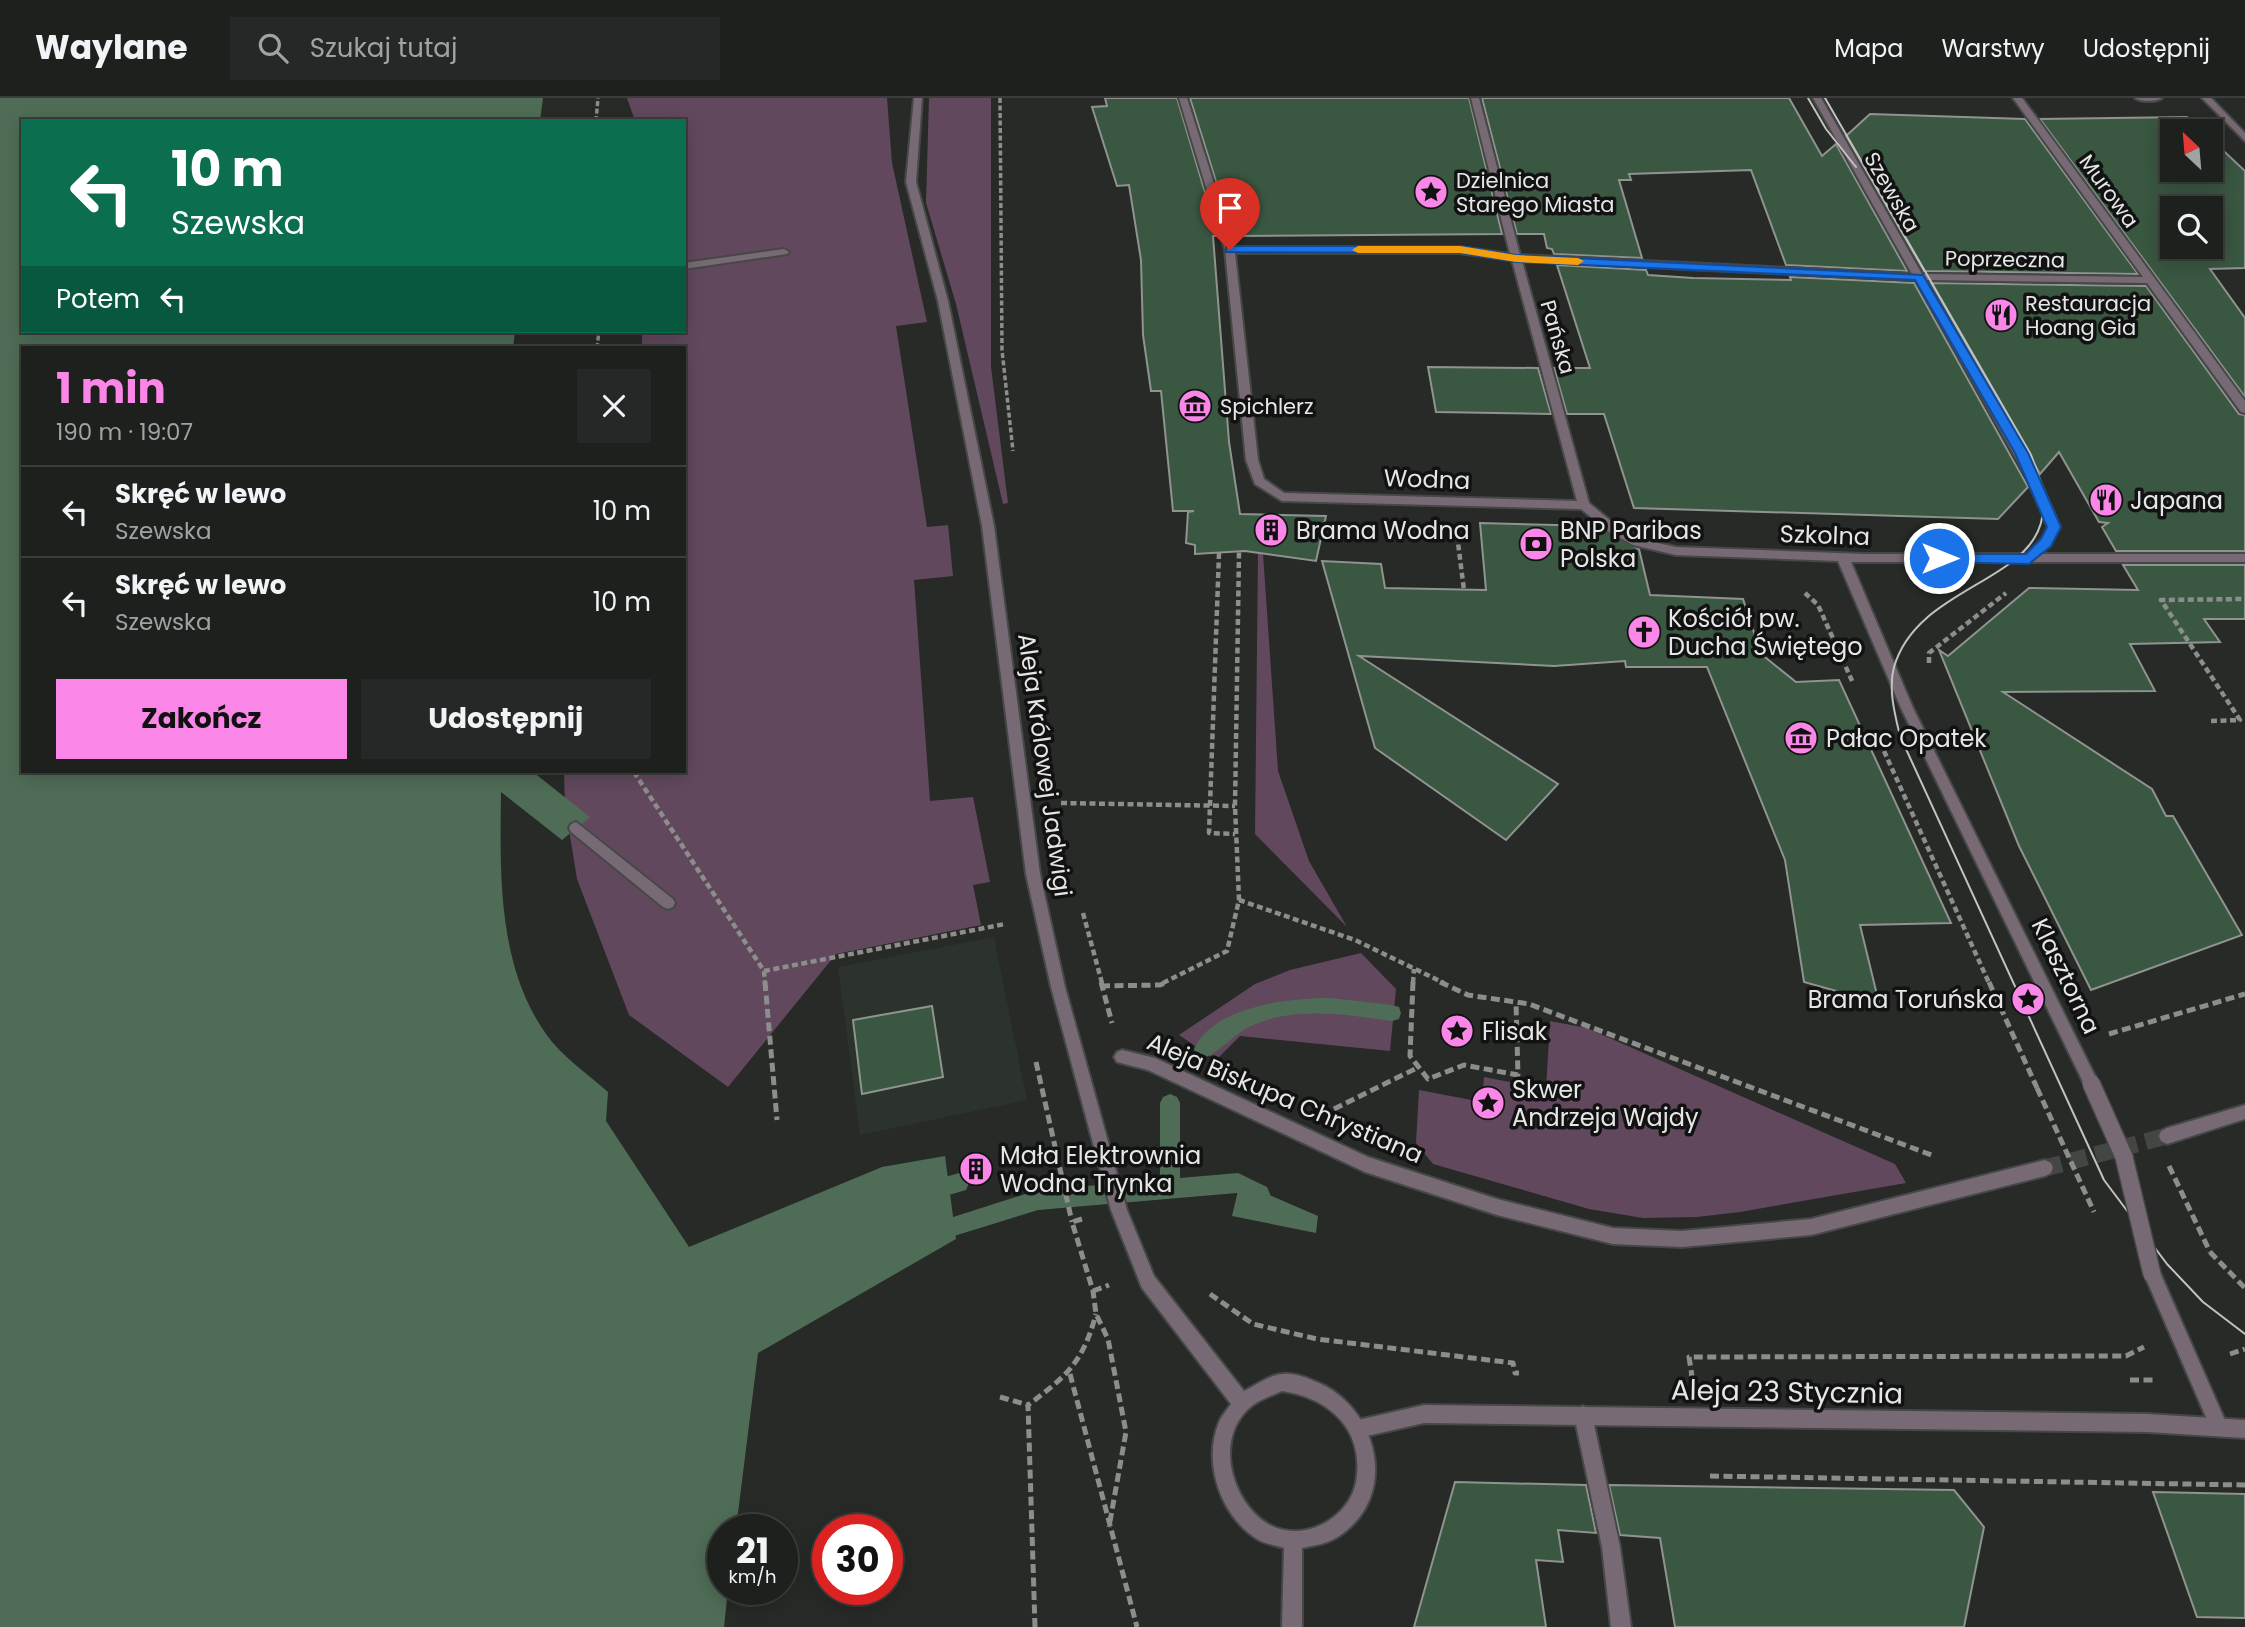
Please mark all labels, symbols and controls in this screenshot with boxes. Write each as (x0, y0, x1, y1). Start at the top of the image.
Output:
search box (230, 17, 720, 80)
text: Waylane (35, 24, 188, 71)
icon: search (254, 29, 292, 67)
text: Szukaj tutaj (310, 30, 457, 66)
text: Mapa (1834, 32, 1904, 65)
text: Warstwy (1942, 32, 2045, 65)
text: Udostępnij (2083, 32, 2210, 65)
north arrow (2160, 119, 2222, 182)
map controls (2160, 119, 2223, 259)
text: 10 m (171, 135, 284, 203)
icon: left (56, 147, 147, 238)
street label: Szewska (1857, 147, 1927, 237)
street label: Murowa (2073, 148, 2145, 234)
place label: Dzielnica Starego Miasta (1456, 166, 1615, 219)
place icon: Dzielnica Starego Miasta (1412, 173, 1450, 211)
pin (1200, 178, 1260, 250)
icon: arrive (1211, 189, 1249, 227)
button: search (2160, 196, 2223, 259)
text: Szewska (171, 200, 305, 245)
street label: Poprzeczna (1945, 243, 2065, 275)
icon: left (154, 280, 192, 318)
text: Potem (56, 281, 140, 317)
place label: Restauracja Hoang Gia (2025, 289, 2151, 342)
restaurant icon: Restauracja Hoang Gia (1982, 296, 2020, 334)
street label: Pańska (1534, 297, 1582, 377)
text: 1 min (56, 359, 166, 418)
button: close (577, 369, 651, 443)
museum icon: Spichlerz (1176, 387, 1214, 425)
place label: Spichlerz (1220, 392, 1313, 421)
text: 190 m · 19:07 (56, 416, 193, 448)
street label: Wodna (1383, 461, 1471, 497)
text: Skręć w lewo (115, 476, 286, 512)
restaurant icon: Japana (2087, 481, 2125, 519)
place label: Japana (2130, 484, 2223, 517)
icon: left (56, 493, 94, 531)
text: 10 m (593, 493, 651, 529)
building icon: Brama Wodna (1252, 511, 1290, 549)
place label: Brama Wodna (1296, 514, 1470, 547)
place label: BNP Paribas Polska (1560, 514, 1702, 575)
text: Szewska (115, 515, 212, 547)
street label: Szkolna (1779, 517, 1871, 553)
position arrow (1902, 521, 1976, 595)
bank icon: BNP Paribas Polska (1517, 525, 1555, 563)
text: Skręć w lewo (115, 567, 286, 603)
icon: left (56, 584, 94, 622)
text: 10 m (593, 584, 651, 620)
place label: Kościół pw. Ducha Świętego (1668, 602, 1863, 663)
text: Szewska (115, 606, 212, 638)
church icon: Kościół pw. Ducha Świętego (1625, 613, 1663, 651)
street label: Aleja Królowej Jadwigi (1010, 631, 1080, 899)
button: Zakończ (56, 679, 347, 759)
button: Udostępnij (361, 679, 651, 759)
museum icon: Pałac Opatek (1782, 719, 1820, 757)
place label: Pałac Opatek (1826, 722, 1987, 755)
street label: Klasztorna (2024, 913, 2108, 1039)
place icon: Brama Toruńska (2009, 980, 2047, 1018)
place label: Brama Toruńska (1808, 983, 2004, 1016)
place icon: Flisak (1438, 1012, 1476, 1050)
place label: Flisak (1482, 1015, 1548, 1048)
street label: Aleja Biskupa Chrystiana (1142, 1025, 1428, 1171)
place label: Skwer Andrzeja Wajdy (1512, 1073, 1699, 1134)
place icon: Skwer Andrzeja Wajdy (1469, 1084, 1507, 1122)
place label: Mała Elektrownia Wodna Trynka (1000, 1139, 1201, 1200)
building icon: Mała Elektrownia Wodna Trynka (957, 1150, 995, 1188)
street label: Aleja 23 Stycznia (1670, 1370, 1904, 1414)
speed limit sign: 30 (812, 1514, 903, 1605)
text: 21 (736, 1526, 769, 1575)
text: km/h (729, 1564, 776, 1589)

